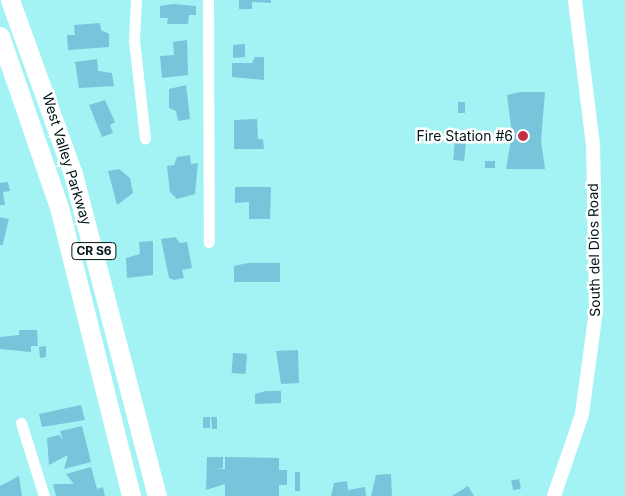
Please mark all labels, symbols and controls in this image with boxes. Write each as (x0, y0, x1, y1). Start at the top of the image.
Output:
street label: West Valley Parkway (39, 91, 95, 227)
place label: Fire Station #6 (417, 128, 513, 144)
marker: Fire Station #6 (517, 130, 529, 142)
street label: South del Dios Road (584, 183, 604, 317)
road number: CR S6 (70, 242, 118, 260)

